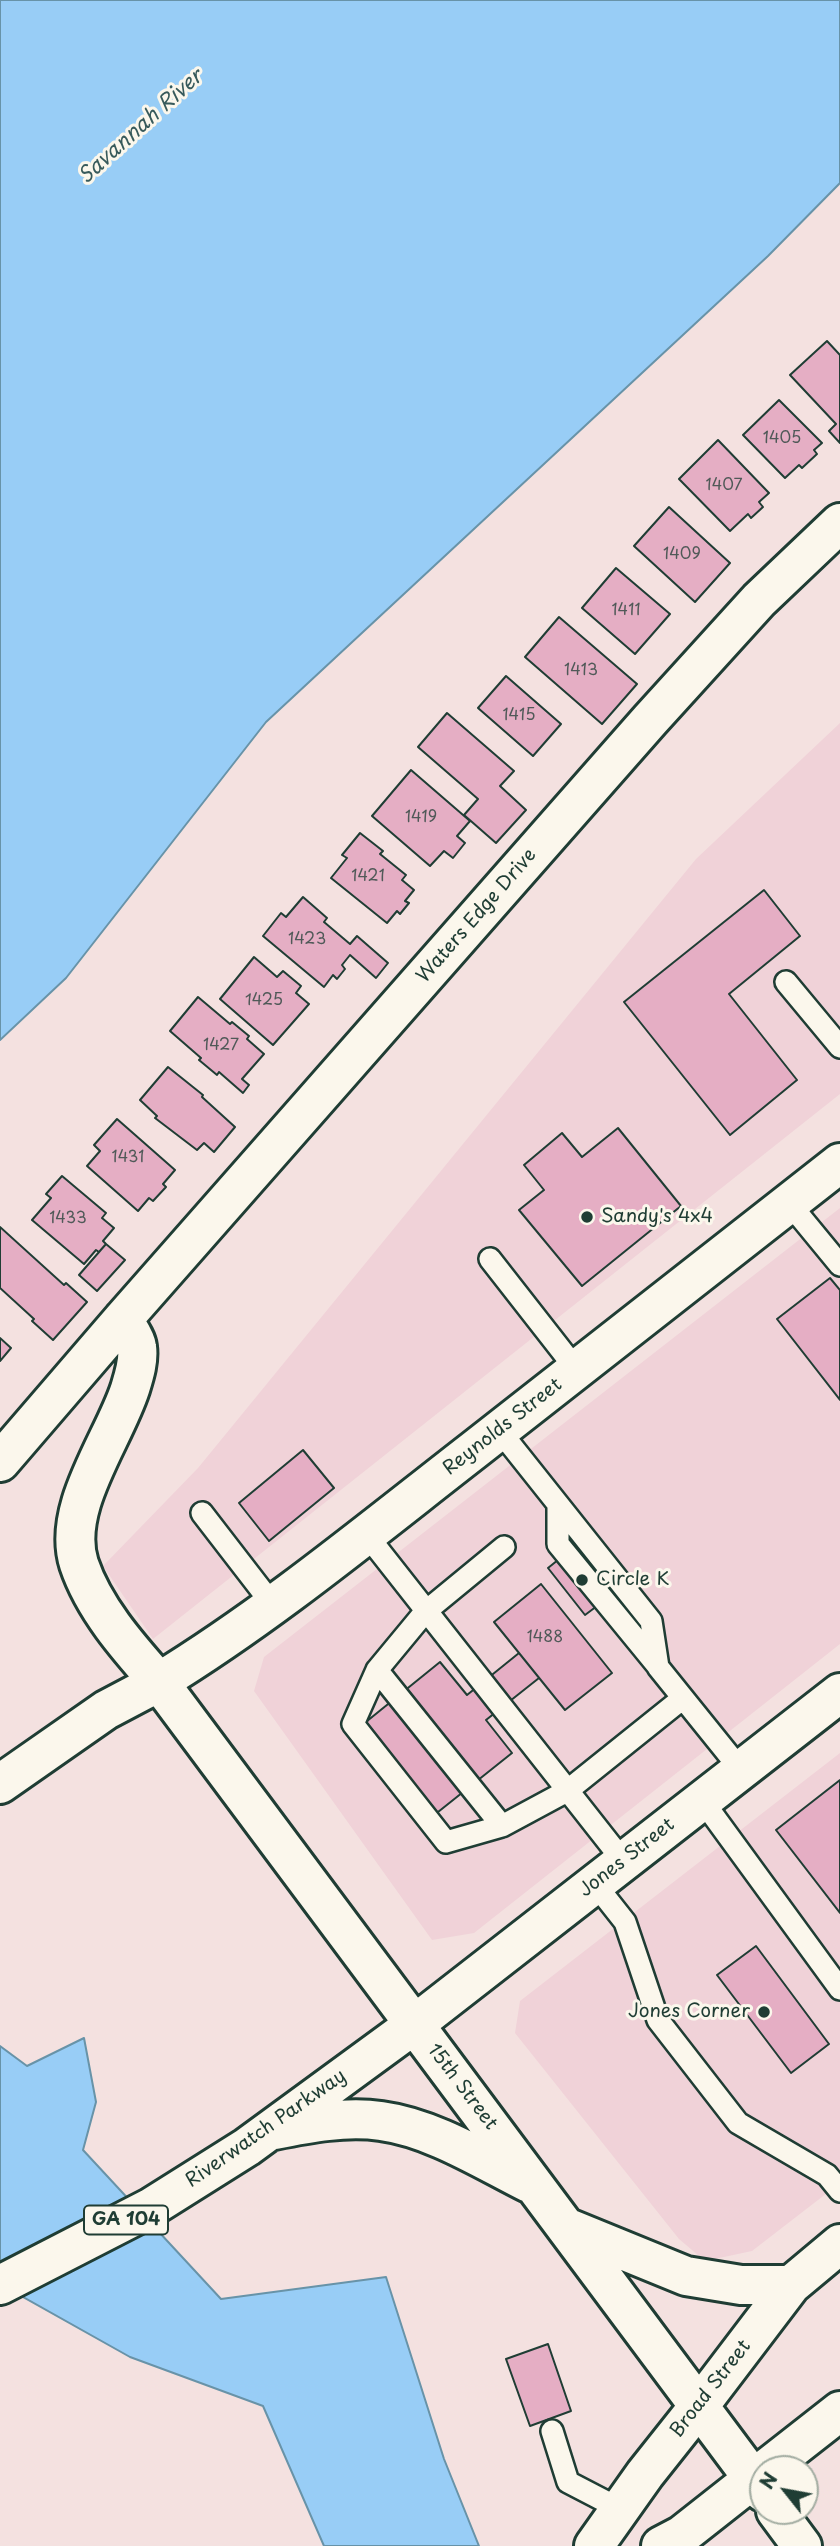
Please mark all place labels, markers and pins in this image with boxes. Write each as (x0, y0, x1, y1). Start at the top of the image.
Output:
place label: Sandy's 4x4 (601, 1206, 713, 1228)
marker: Sandy's 4x4 (579, 1209, 595, 1225)
place label: Circle K (596, 1569, 669, 1591)
marker: Circle K (574, 1572, 590, 1588)
place label: Jones Corner (628, 2001, 750, 2023)
marker: Jones Corner (756, 2004, 772, 2020)

